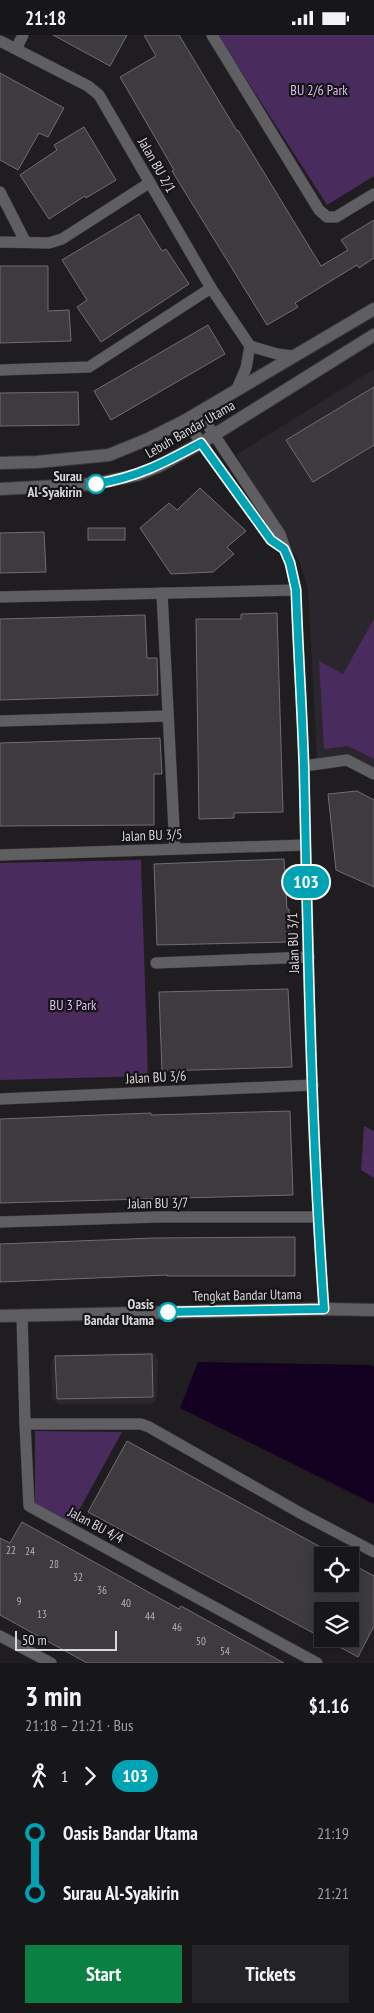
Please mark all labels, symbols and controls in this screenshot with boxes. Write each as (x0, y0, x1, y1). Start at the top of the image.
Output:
text: 21:18 (25, 6, 66, 30)
park label: BU 2/6 Park (290, 81, 348, 99)
street label: Jalan BU 2/1 (134, 133, 180, 196)
street label: Lebuh Bandar Utama (142, 396, 238, 462)
place label: Surau Al-Syakirin (26, 467, 82, 501)
marker: Surau Al-Syakirin (86, 474, 106, 494)
street label: Jalan BU 3/5 (120, 825, 183, 845)
line badge: 103 (277, 866, 335, 898)
text: 103 (293, 870, 319, 893)
street label: Jalan BU 3/1 (283, 912, 303, 975)
park label: BU 3 Park (50, 996, 97, 1014)
street label: Jalan BU 3/6 (124, 1066, 187, 1088)
street label: Jalan BU 3/7 (127, 1193, 188, 1213)
street label: Tengkat Bandar Utama (192, 1285, 302, 1305)
place label: Oasis Bandar Utama (84, 1295, 154, 1329)
marker: Oasis Bandar Utama (158, 1302, 178, 1322)
street label: Jalan BU 4/4 (64, 1502, 128, 1547)
house number: 22 (6, 1543, 16, 1557)
house number: 24 (25, 1544, 35, 1558)
map controls (314, 1547, 359, 1647)
button: locate (314, 1547, 359, 1592)
house number: 28 (49, 1557, 59, 1571)
house number: 32 (73, 1570, 83, 1584)
house number: 36 (97, 1583, 107, 1597)
house number: 9 (17, 1594, 22, 1608)
house number: 40 (121, 1596, 131, 1610)
button: layers (314, 1602, 359, 1647)
house number: 13 (37, 1607, 47, 1621)
house number: 44 (145, 1609, 155, 1623)
house number: 46 (172, 1620, 182, 1634)
scale bar (15, 1628, 118, 1651)
text: 50 m (22, 1631, 47, 1649)
house number: 50 (196, 1634, 206, 1648)
house number: 54 (220, 1644, 230, 1658)
text: 3 min (25, 1677, 82, 1714)
text: $1.16 (309, 1694, 349, 1718)
text: 21:18 – 21:21 · Bus (25, 1715, 133, 1735)
icon: walk (25, 1762, 53, 1790)
icon: forward (76, 1762, 104, 1790)
text: 103 (122, 1764, 148, 1787)
text: 1 (61, 1766, 68, 1786)
text: Oasis Bandar Utama (63, 1821, 198, 1845)
text: 21:19 (317, 1823, 349, 1843)
text: Surau Al-Syakirin (63, 1881, 179, 1905)
text: 21:21 (317, 1883, 349, 1903)
button: Start (25, 1945, 182, 2003)
button: Tickets (192, 1945, 349, 2003)

